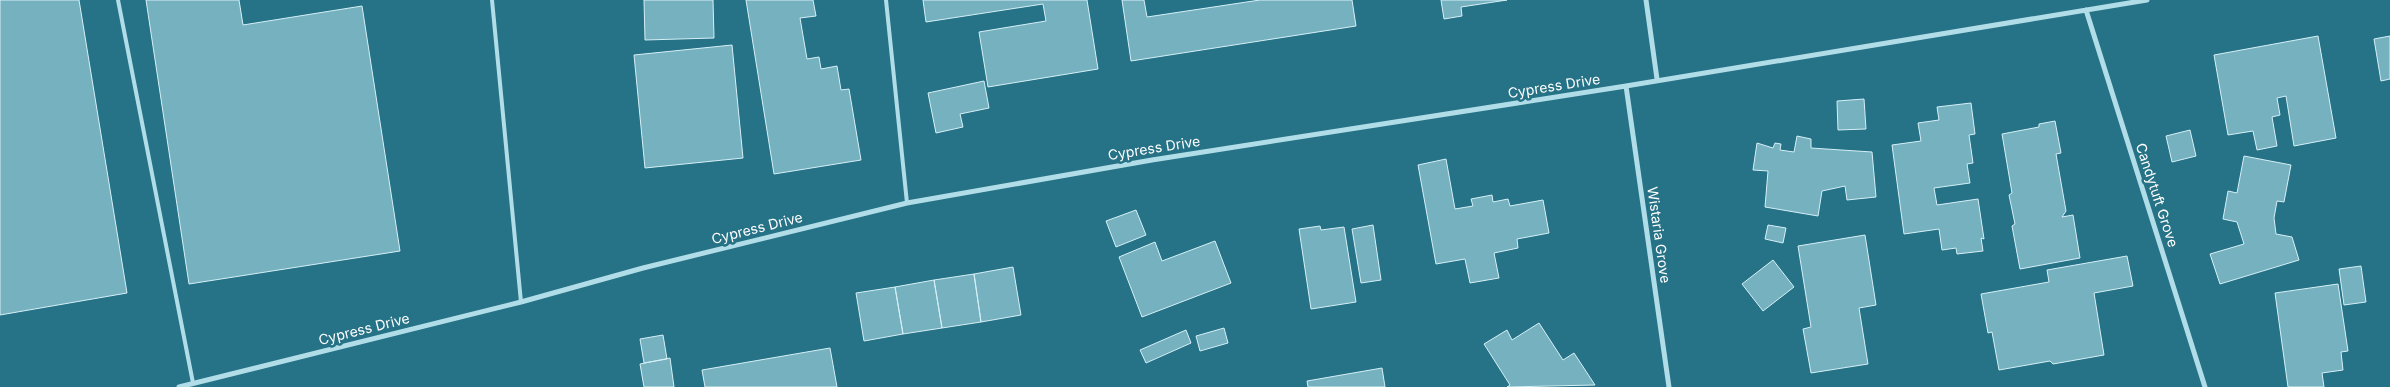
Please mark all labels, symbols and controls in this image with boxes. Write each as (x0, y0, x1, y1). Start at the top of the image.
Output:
street label: Cypress Drive (1507, 70, 1601, 101)
street label: Cypress Drive (1107, 132, 1201, 163)
street label: Candytuft Grove (2133, 141, 2182, 249)
street label: Wistaria Grove (1644, 186, 1675, 284)
street label: Cypress Drive (710, 208, 804, 247)
street label: Cypress Drive (317, 309, 411, 348)

